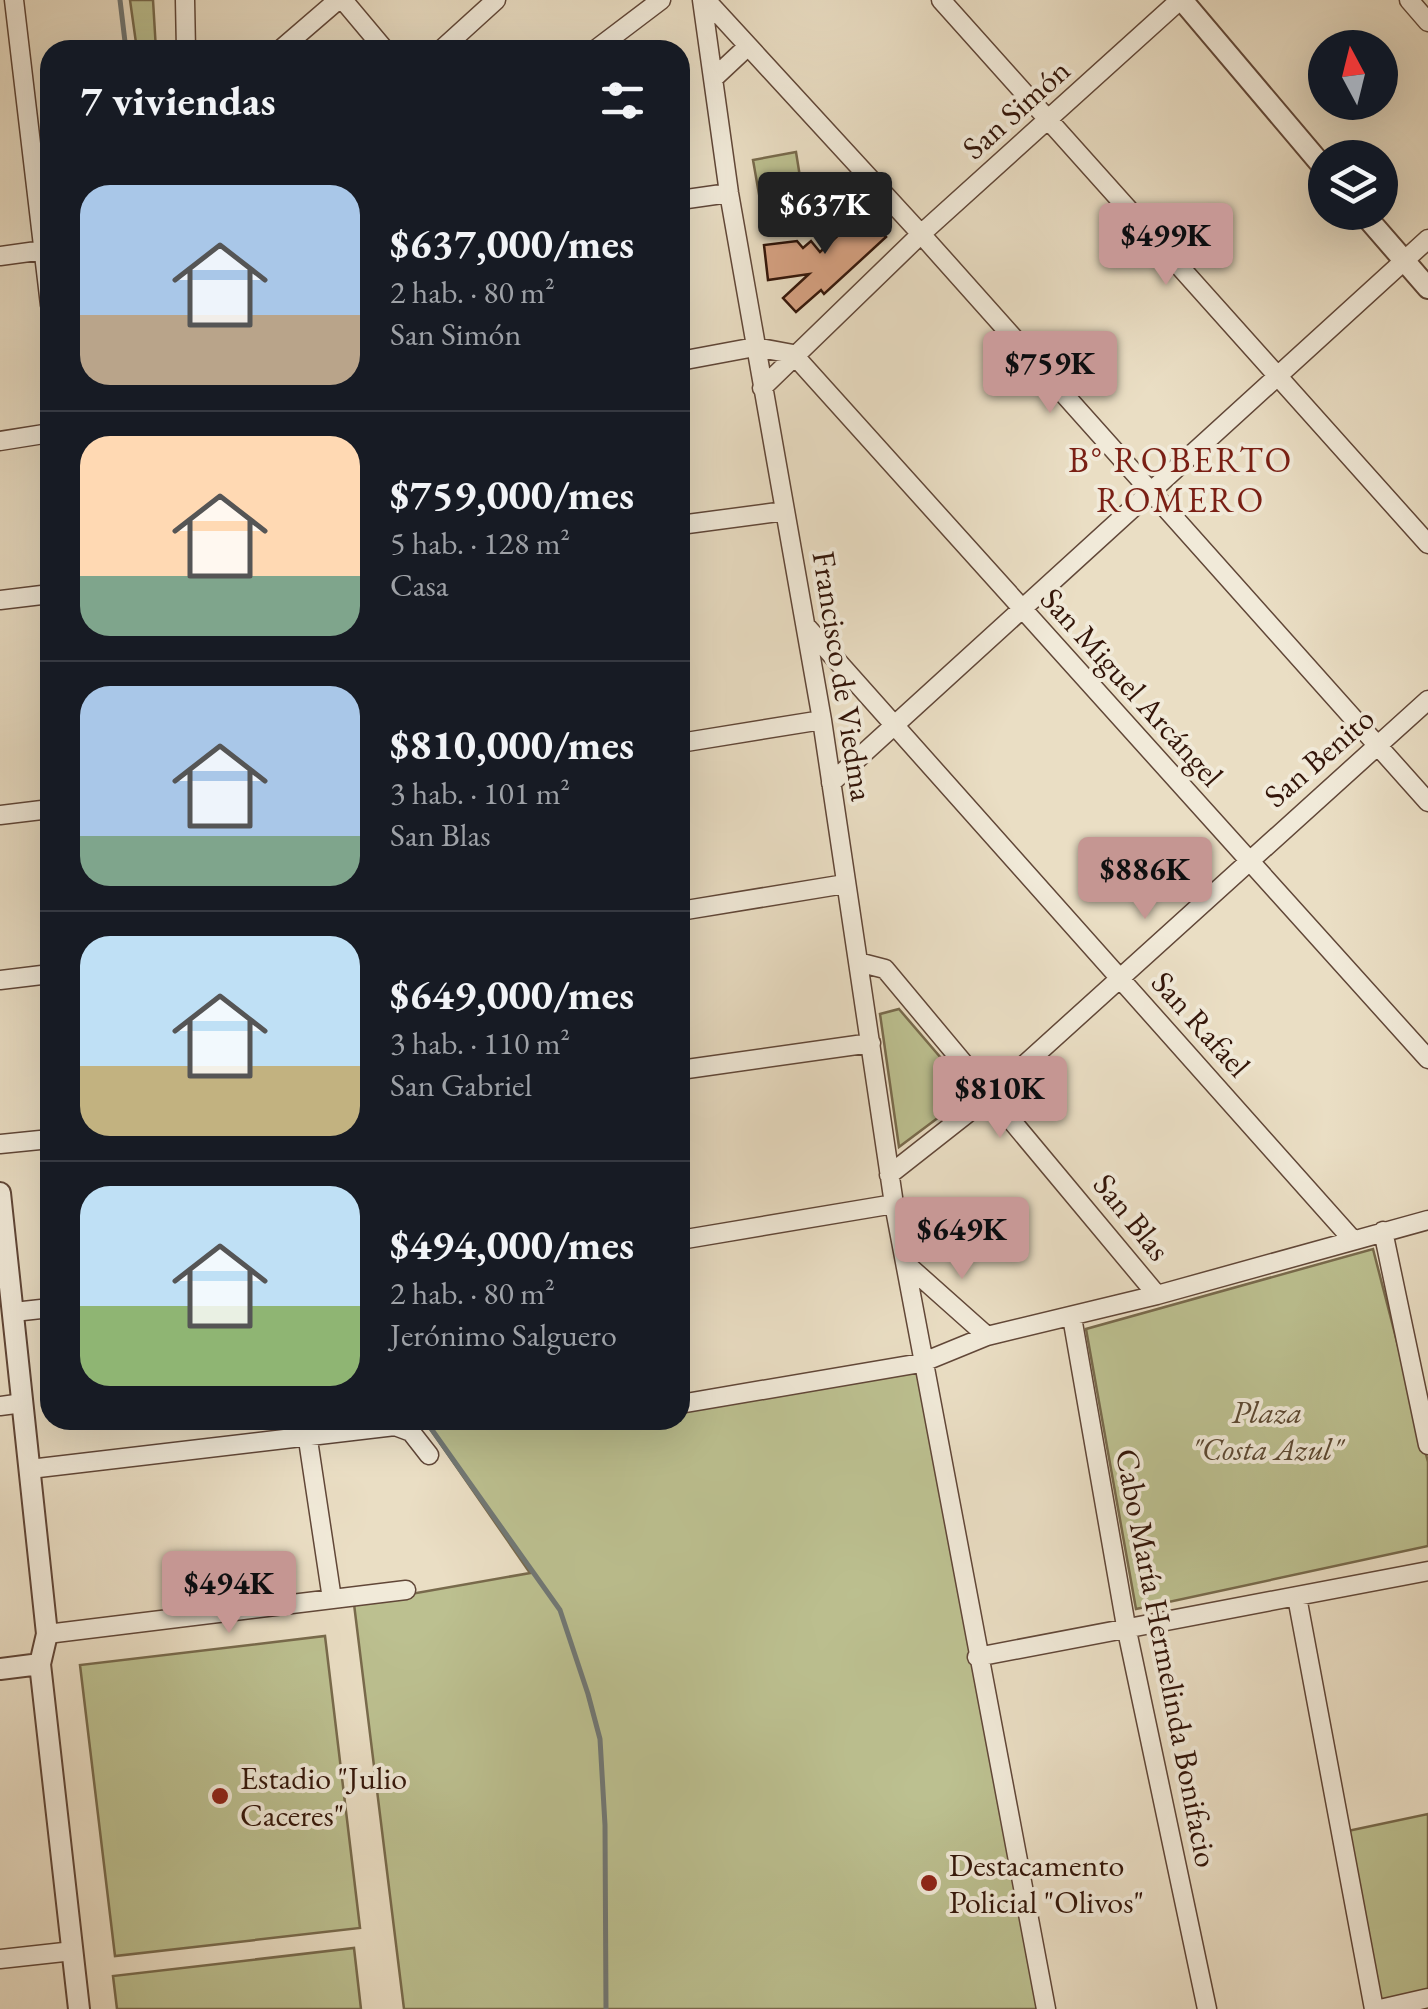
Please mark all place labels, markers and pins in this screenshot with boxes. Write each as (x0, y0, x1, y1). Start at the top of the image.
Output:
pin: $637K (755, 172, 895, 257)
pin: $499K (1096, 203, 1236, 288)
pin: $759K (980, 331, 1120, 416)
pin: $886K (1075, 837, 1215, 922)
pin: $810K (930, 1056, 1070, 1141)
pin: $649K (892, 1197, 1032, 1282)
pin: $494K (159, 1551, 299, 1636)
place label: Estadio "Julio Caceres" (240, 1757, 407, 1836)
marker: Estadio "Julio Caceres" (209, 1785, 231, 1807)
place label: Destacamento Policial "Olivos" (949, 1844, 1144, 1923)
marker: Destacamento Policial "Olivos" (918, 1872, 940, 1894)

